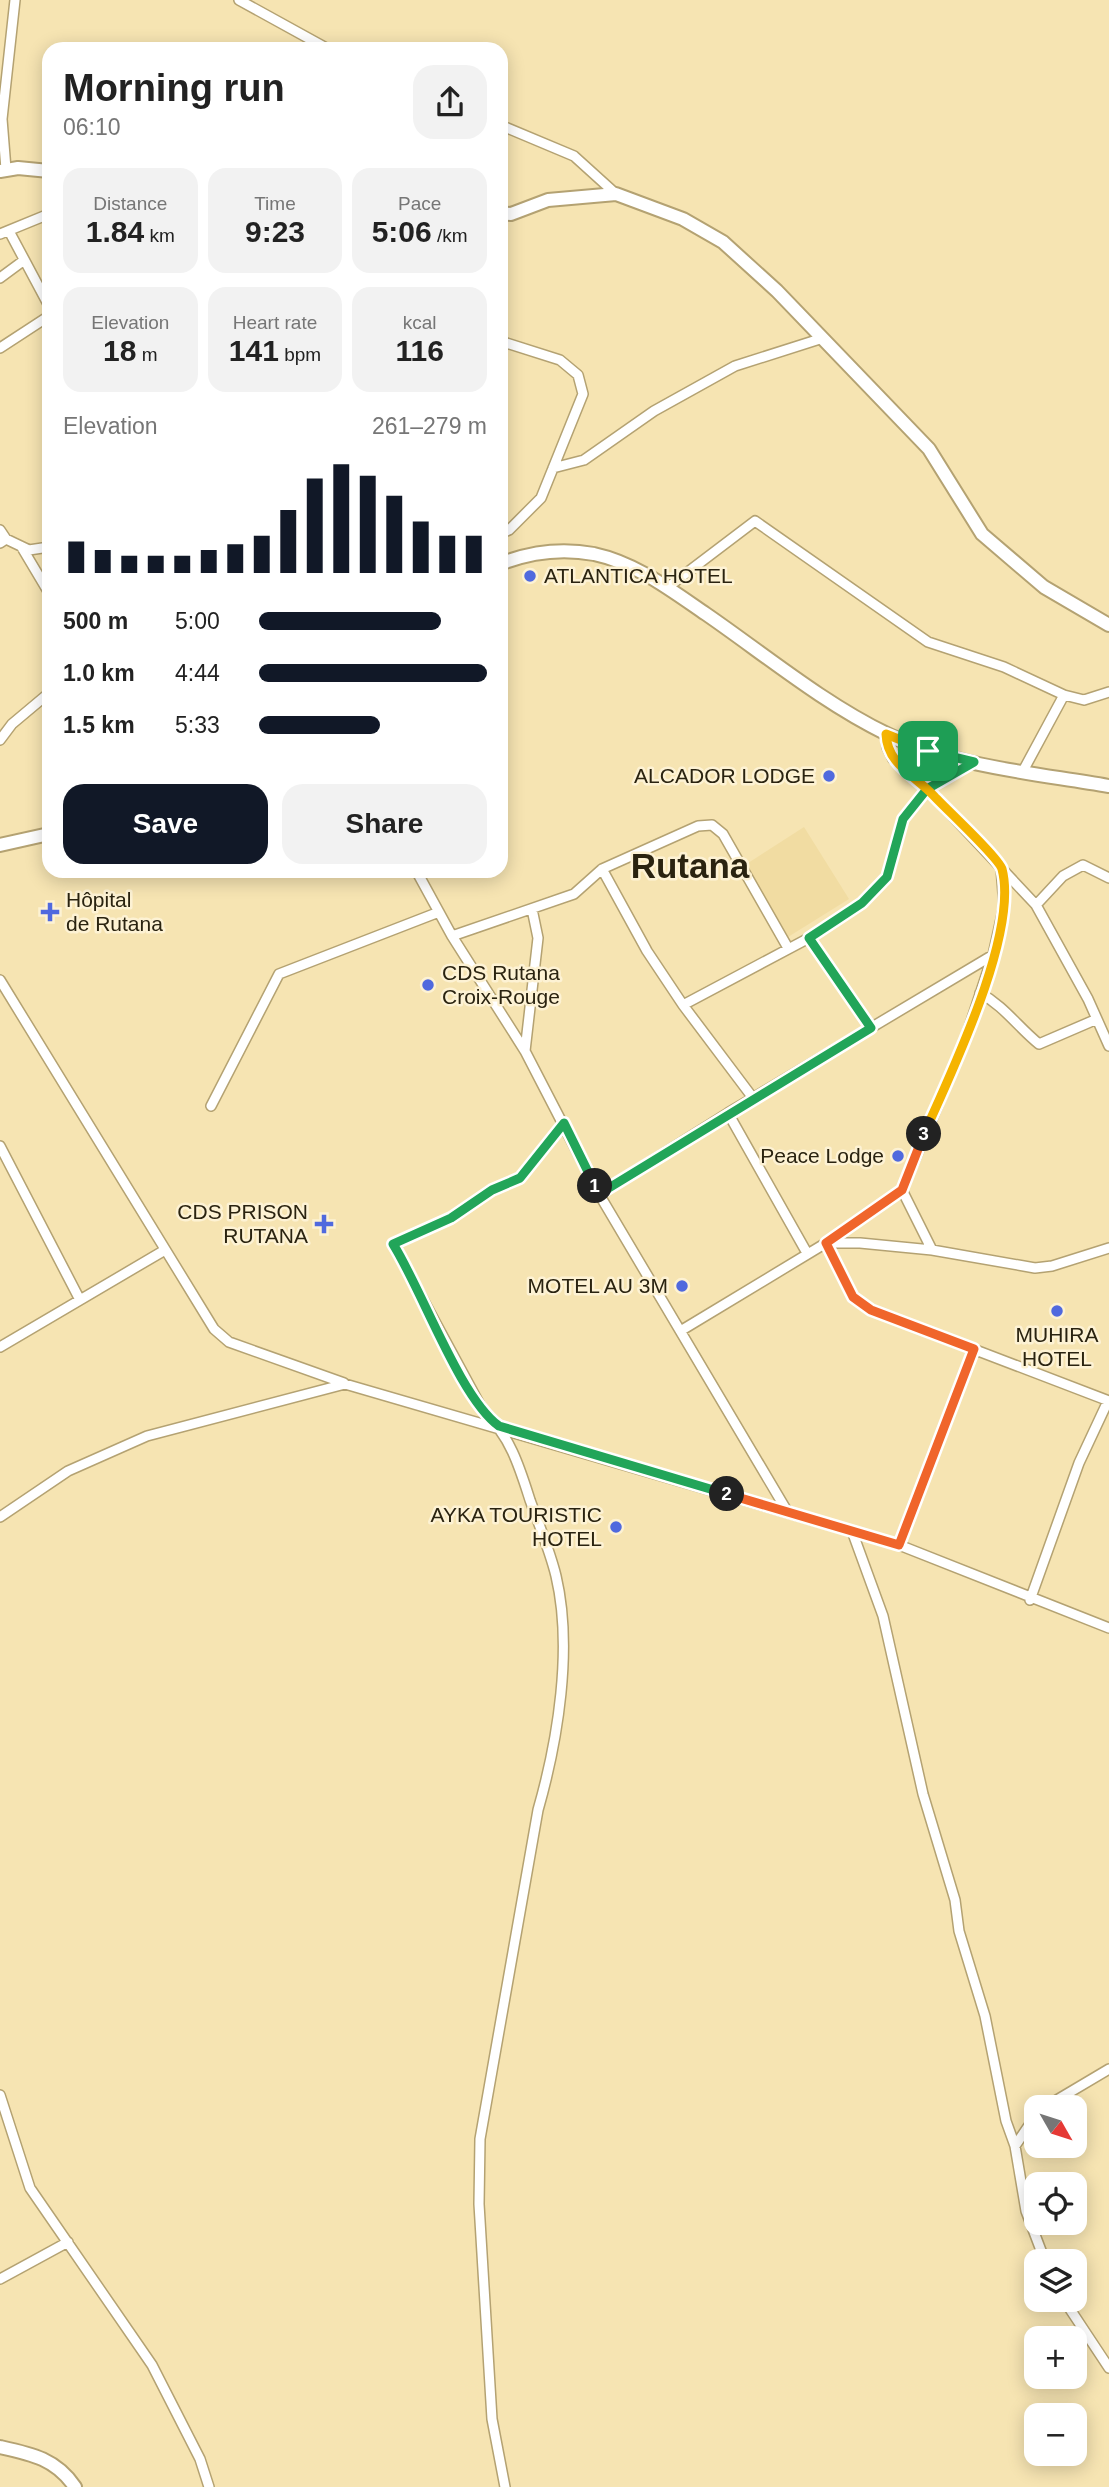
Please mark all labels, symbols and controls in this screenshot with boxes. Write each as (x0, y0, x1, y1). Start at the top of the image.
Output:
button: share (413, 65, 487, 139)
text: Morning run (63, 67, 285, 109)
text: 06:10 (63, 114, 121, 140)
text: Distance (93, 193, 167, 214)
text: Time (254, 193, 296, 214)
text: Pace (398, 193, 441, 214)
text: 1.84 (86, 215, 144, 248)
text: 9:23 (245, 215, 305, 248)
text: 5:06 (372, 215, 432, 248)
text: km (144, 225, 175, 246)
text: /km (432, 225, 468, 246)
text: Elevation (91, 312, 169, 333)
text: Heart rate (233, 312, 317, 333)
text: kcal (403, 312, 437, 333)
text: 18 (103, 334, 136, 367)
text: 141 (229, 334, 279, 367)
text: 116 (395, 334, 444, 367)
text: m (136, 344, 158, 365)
text: bpm (279, 344, 321, 365)
text: Elevation (63, 413, 158, 439)
text: 261–279 m (372, 413, 487, 439)
place label: ATLANTICA HOTEL (544, 564, 733, 587)
marker: ATLANTICA HOTEL (522, 568, 538, 584)
text: 500 m (63, 608, 128, 634)
text: 5:00 (175, 608, 220, 634)
text: 1.0 km (63, 660, 135, 686)
text: 4:44 (175, 660, 220, 686)
text: 1.5 km (63, 712, 135, 738)
text: 5:33 (175, 712, 220, 738)
pin (898, 721, 958, 781)
icon: arrive (909, 732, 947, 770)
place label: ALCADOR LODGE (634, 764, 815, 787)
marker: ALCADOR LODGE (821, 768, 837, 784)
button: Save (63, 784, 268, 864)
button: Share (282, 784, 487, 864)
district label: Rutana (631, 846, 750, 885)
place label: Hôpital de Rutana (66, 888, 163, 935)
marker: Hôpital de Rutana (40, 902, 60, 922)
place label: CDS Rutana Croix-Rouge (442, 961, 560, 1008)
marker: CDS Rutana Croix-Rouge (420, 977, 436, 993)
pin: 3 (906, 1116, 942, 1152)
text: 3 (918, 1123, 929, 1144)
place label: Peace Lodge (760, 1144, 884, 1167)
marker: Peace Lodge (890, 1148, 906, 1164)
pin: 1 (578, 1168, 612, 1204)
text: 1 (589, 1175, 600, 1196)
place label: CDS PRISON RUTANA (177, 1200, 308, 1247)
marker: CDS PRISON RUTANA (314, 1214, 334, 1234)
place label: MOTEL AU 3M (528, 1274, 668, 1297)
marker: MOTEL AU 3M (674, 1278, 690, 1294)
marker: MUHIRA HOTEL (1049, 1303, 1065, 1319)
place label: MUHIRA HOTEL (1016, 1323, 1098, 1370)
pin: 2 (710, 1476, 744, 1512)
text: 2 (721, 1483, 732, 1504)
place label: AYKA TOURISTIC HOTEL (430, 1503, 602, 1550)
marker: AYKA TOURISTIC HOTEL (608, 1519, 624, 1535)
north arrow (1024, 2095, 1087, 2158)
map controls (1024, 2095, 1087, 2466)
button: locate (1024, 2172, 1087, 2235)
button: layers (1024, 2249, 1087, 2312)
button: + (1024, 2326, 1087, 2389)
button: − (1024, 2403, 1087, 2466)

